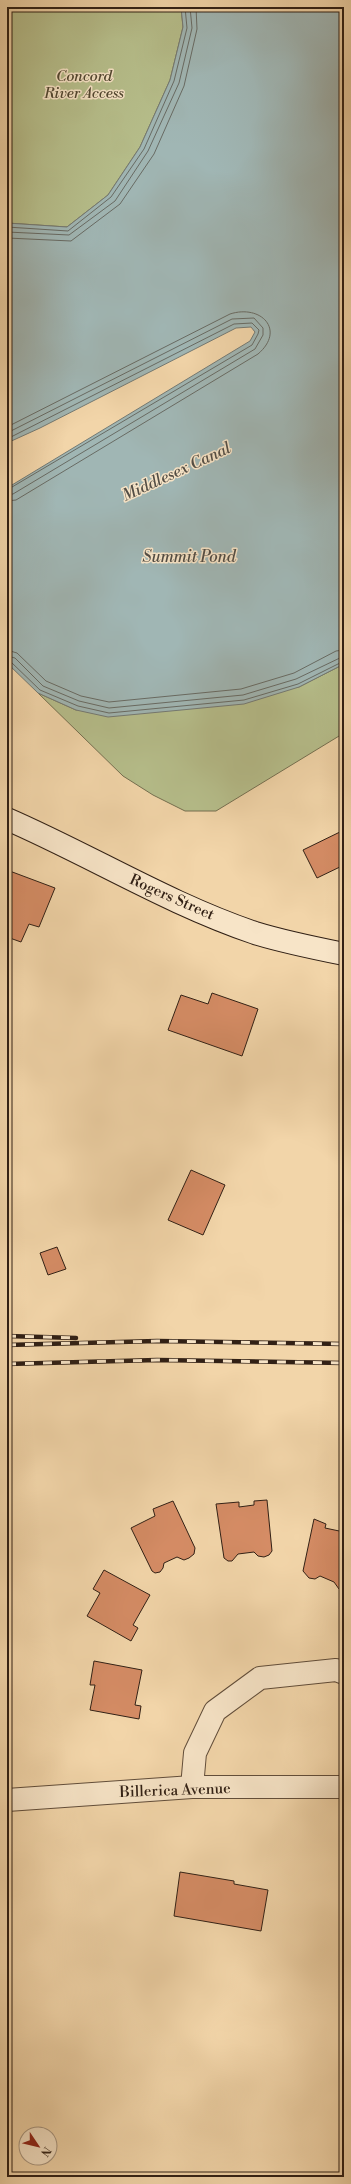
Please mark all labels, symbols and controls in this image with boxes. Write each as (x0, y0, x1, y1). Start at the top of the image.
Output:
park label: Concord River Access (43, 67, 124, 103)
water label: Middlesex Canal (119, 438, 235, 506)
water label: Summit Pond (142, 547, 237, 567)
street label: Rogers Street (126, 870, 218, 925)
street label: Billerica Avenue (118, 1779, 231, 1802)
north arrow (18, 2126, 58, 2166)
text: N (37, 2144, 54, 2159)

